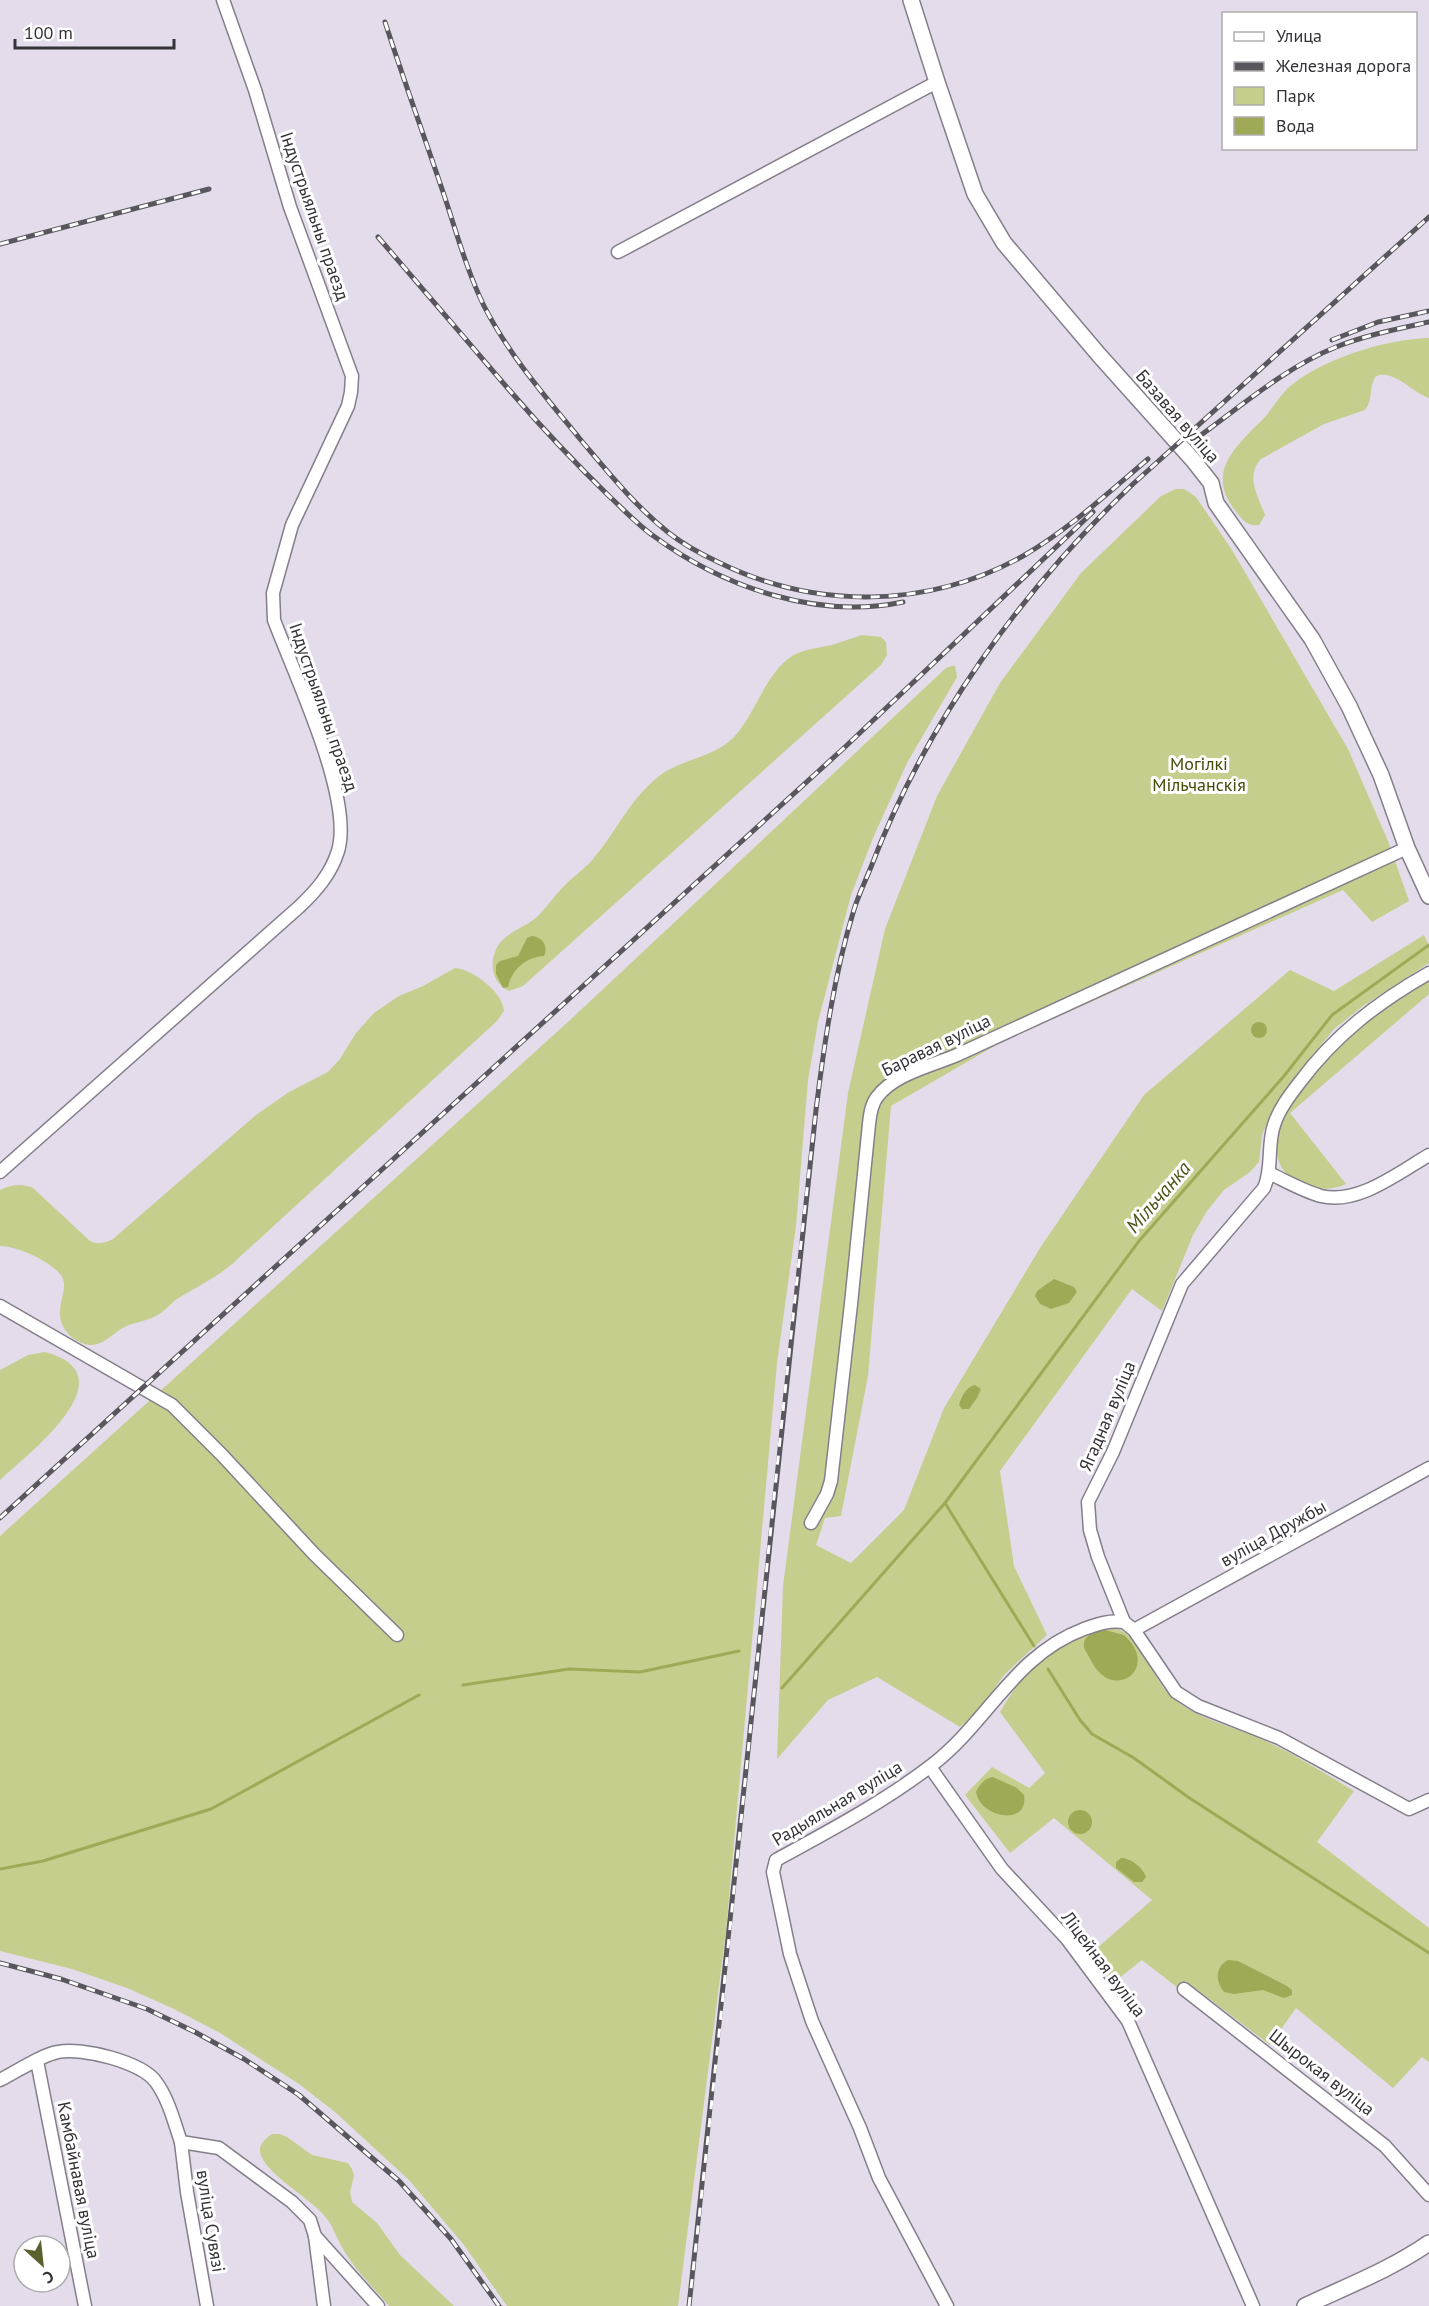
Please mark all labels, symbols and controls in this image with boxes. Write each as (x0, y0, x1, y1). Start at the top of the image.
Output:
scale bar (15, 12, 174, 50)
legend (1222, 12, 1417, 150)
text: 100 m (24, 21, 73, 44)
text: Улица (1276, 24, 1322, 47)
text: Железная дорога (1275, 54, 1411, 77)
text: Парк (1276, 84, 1316, 107)
text: Вода (1276, 114, 1315, 137)
street label: Індустрыяльны праезд (275, 129, 355, 304)
street label: Базавая вуліца (1131, 364, 1225, 468)
street label: Індустрыяльны праезд (284, 620, 364, 795)
park label: Могілкі Мільчанскія (1152, 752, 1246, 796)
street label: Баравая вуліца (878, 1009, 994, 1081)
water label: Мільчанка (1120, 1156, 1196, 1238)
street label: Ягадная вуліца (1073, 1357, 1141, 1475)
street label: вуліца Дружбы (1216, 1494, 1330, 1572)
street label: Радыяльная вуліца (768, 1755, 906, 1851)
street label: Ліцейная вуліца (1056, 1906, 1151, 2022)
street label: Шырокая вуліца (1265, 2024, 1379, 2120)
street label: Камбайнавая вуліца (52, 2099, 106, 2261)
street label: вуліца Сувязі (192, 2168, 230, 2274)
north arrow (12, 2234, 72, 2294)
text: С (40, 2266, 57, 2288)

